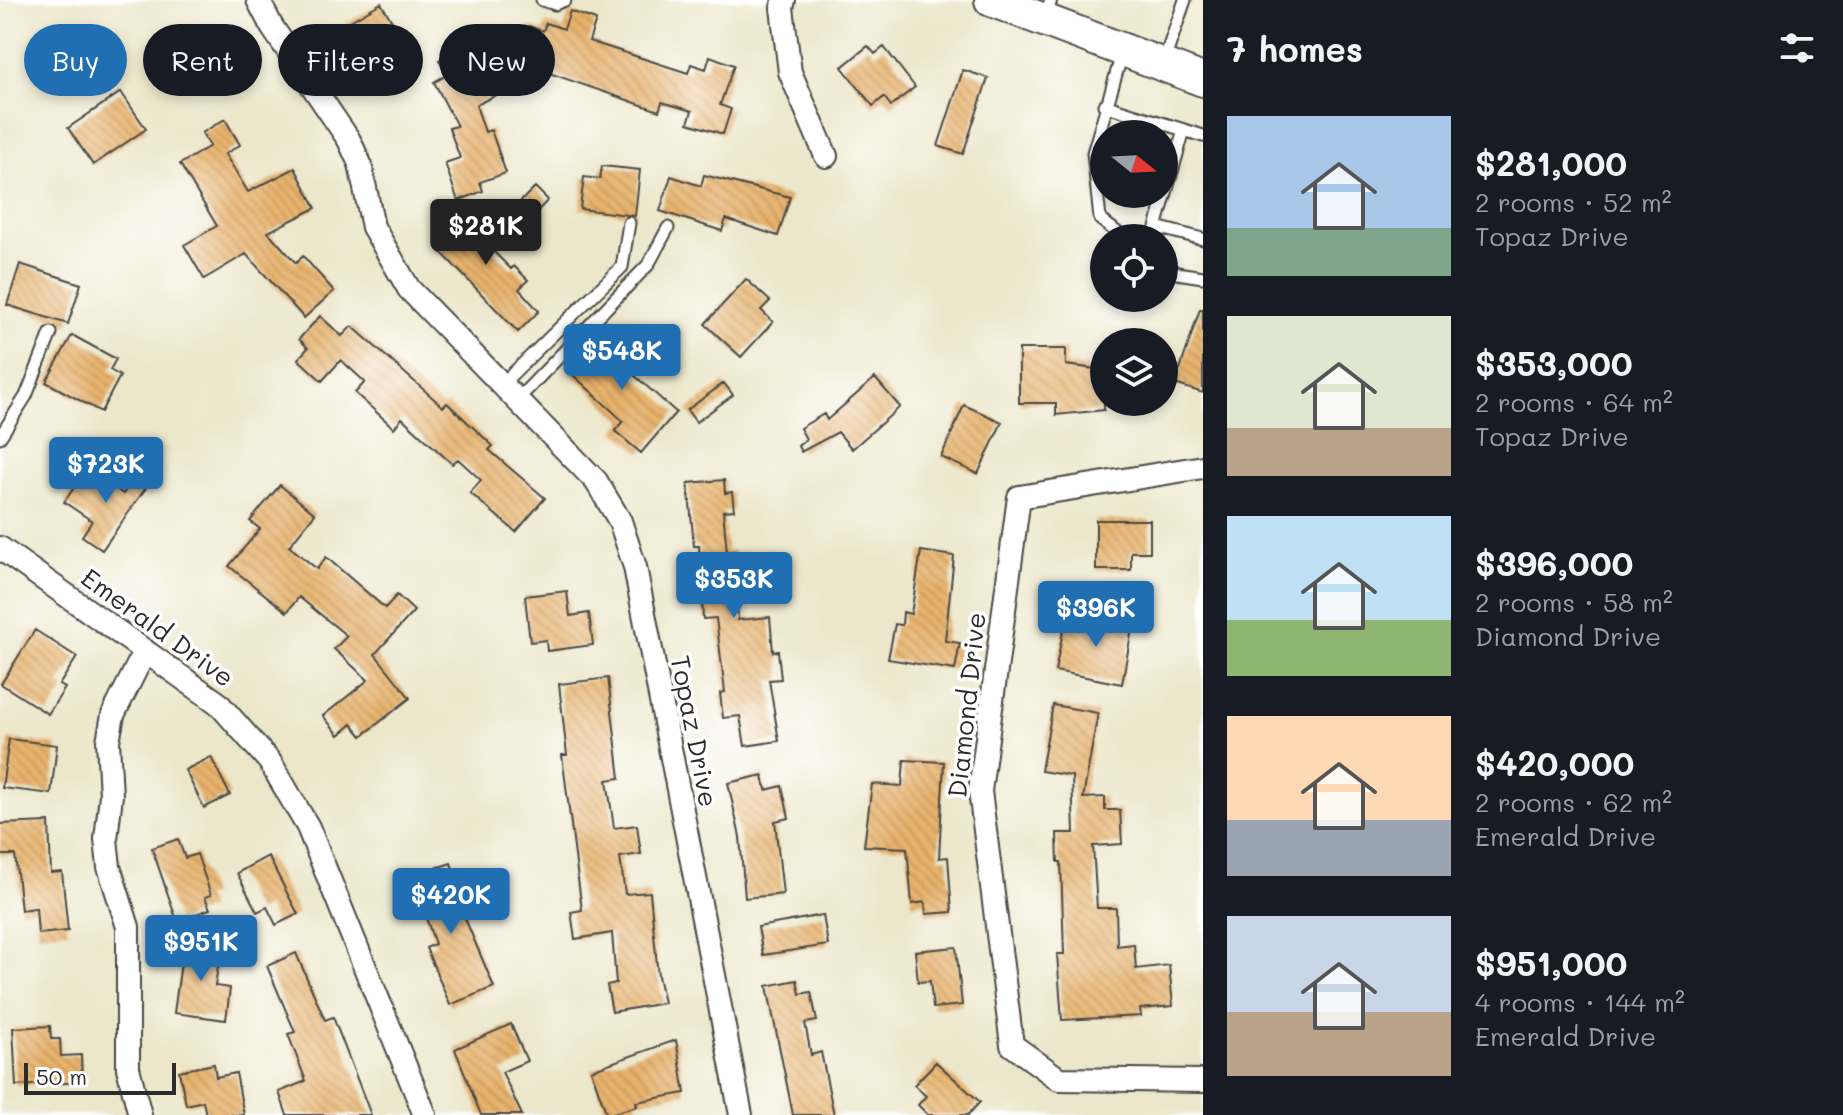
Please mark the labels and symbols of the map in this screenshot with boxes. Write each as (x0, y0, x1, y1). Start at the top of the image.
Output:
north arrow (1090, 120, 1178, 208)
pin: $281K (430, 199, 542, 267)
pin: $548K (566, 324, 678, 392)
pin: $723K (50, 437, 162, 505)
pin: $353K (678, 552, 790, 620)
street label: Emerald Drive (75, 560, 241, 694)
pin: $396K (1040, 581, 1152, 649)
street label: Diamond Drive (939, 611, 993, 799)
street label: Topaz Drive (664, 652, 726, 810)
pin: $420K (395, 868, 507, 936)
pin: $951K (145, 915, 257, 983)
scale bar (24, 1059, 176, 1095)

